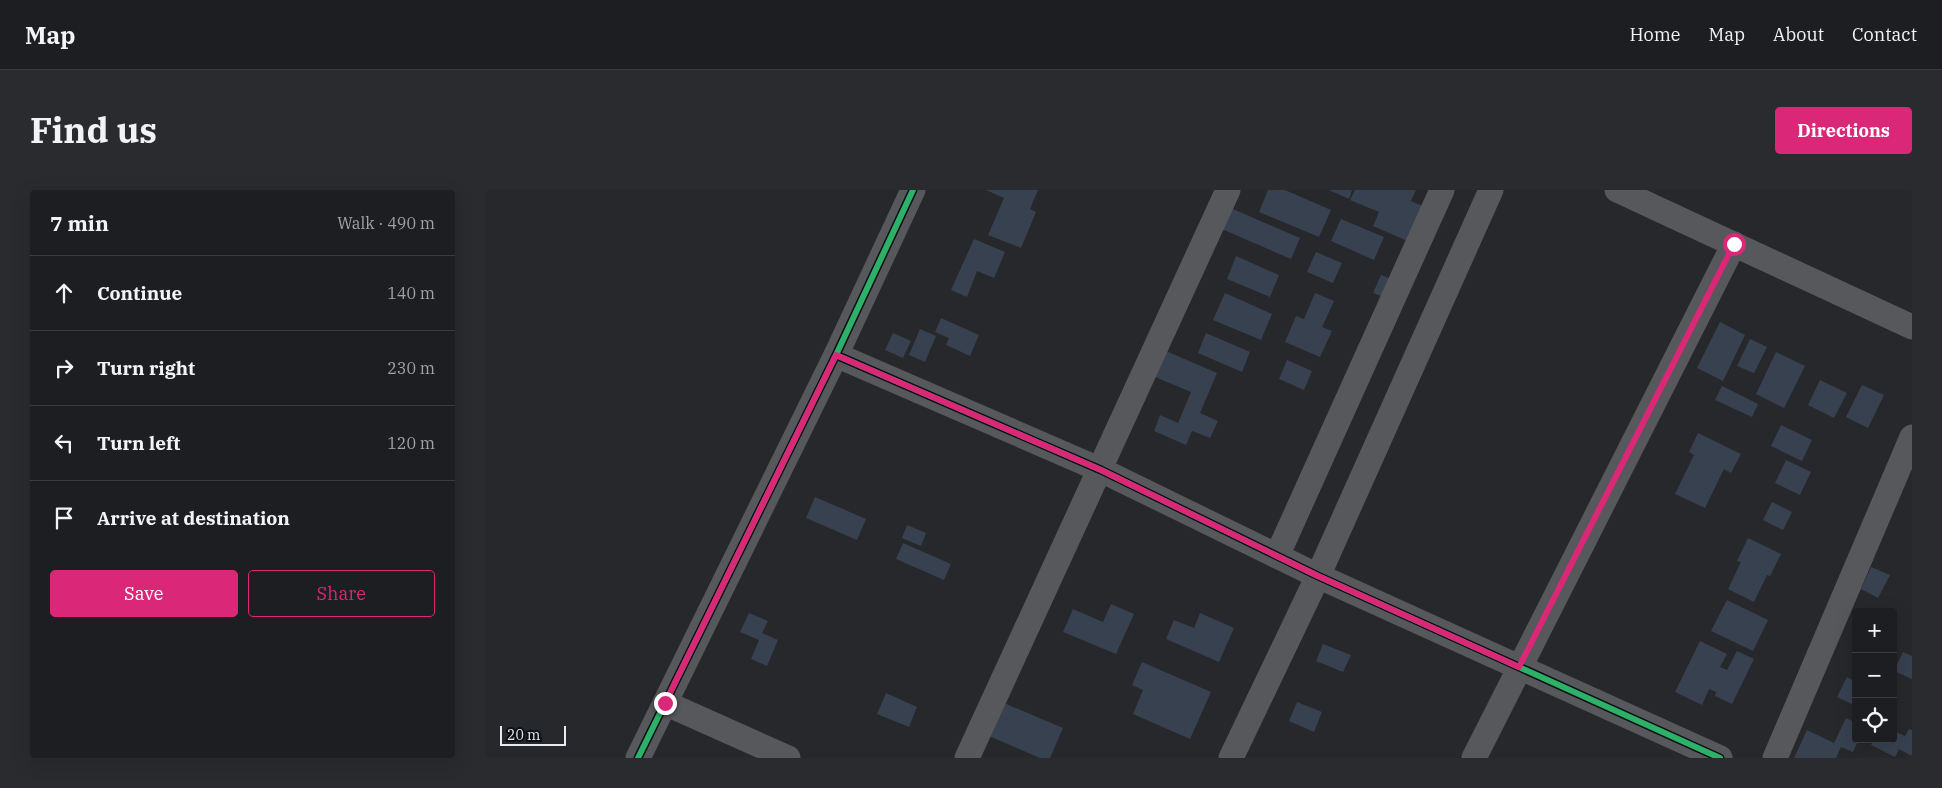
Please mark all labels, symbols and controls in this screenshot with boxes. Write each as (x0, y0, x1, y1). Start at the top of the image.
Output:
text: Map (25, 19, 75, 51)
text: Home (1629, 23, 1681, 46)
text: Map (1709, 23, 1745, 46)
text: About (1773, 23, 1824, 46)
text: Contact (1852, 23, 1917, 46)
text: Find us (30, 107, 157, 153)
button: Directions (1775, 107, 1912, 154)
text: 7 min (50, 209, 109, 237)
text: Walk · 490 m (337, 213, 435, 233)
route start (1723, 233, 1746, 256)
icon: ahead (50, 279, 78, 307)
text: Continue (97, 281, 182, 305)
text: 140 m (387, 283, 435, 303)
icon: right (50, 354, 78, 382)
text: Turn right (97, 356, 195, 380)
text: 230 m (387, 358, 435, 378)
icon: left (50, 429, 78, 457)
text: Turn left (97, 431, 180, 455)
text: 120 m (387, 433, 435, 453)
icon: arrive (50, 504, 78, 532)
text: Arrive at destination (97, 506, 290, 530)
button: Save (50, 570, 238, 617)
button: Share (248, 570, 435, 617)
map controls (1852, 608, 1897, 743)
button: + (1852, 608, 1897, 653)
button: − (1852, 653, 1897, 698)
route end (654, 692, 677, 715)
button: locate (1852, 698, 1897, 743)
scale bar (500, 723, 566, 746)
text: 20 m (507, 726, 540, 744)

